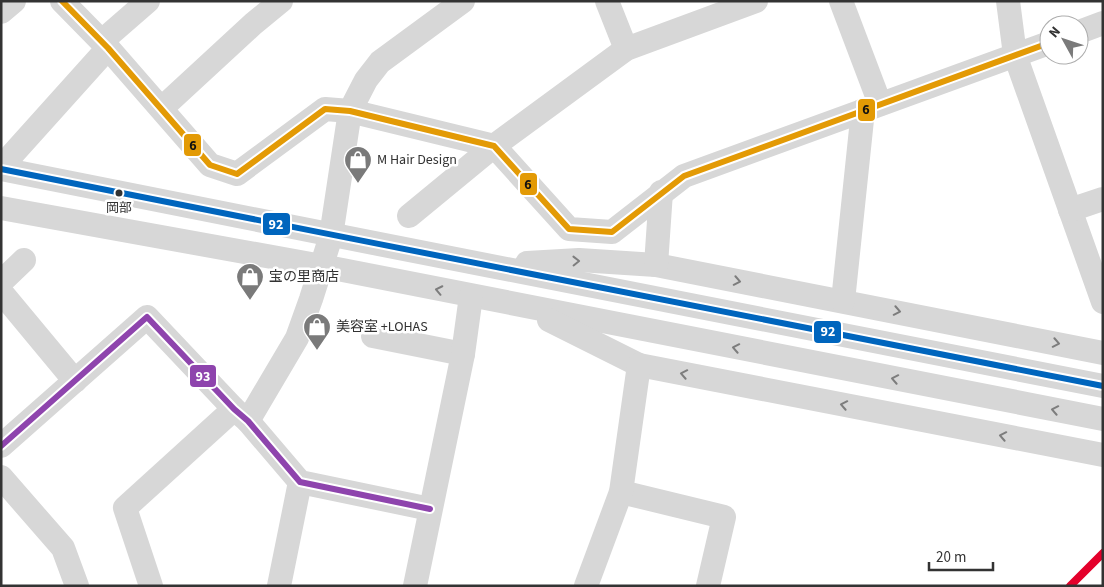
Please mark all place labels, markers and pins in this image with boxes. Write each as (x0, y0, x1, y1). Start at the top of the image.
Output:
shop icon: M Hair Design (343, 145, 373, 184)
place label: M Hair Design (377, 150, 457, 170)
marker: 岡部 (114, 188, 124, 198)
place label: 岡部 (106, 199, 132, 217)
shop icon: 宝の里商店 (235, 262, 265, 301)
place label: 宝の里商店 (269, 267, 339, 287)
shop icon: 美容室 +LOHAS (302, 312, 332, 351)
place label: 美容室 +LOHAS (336, 317, 428, 337)

